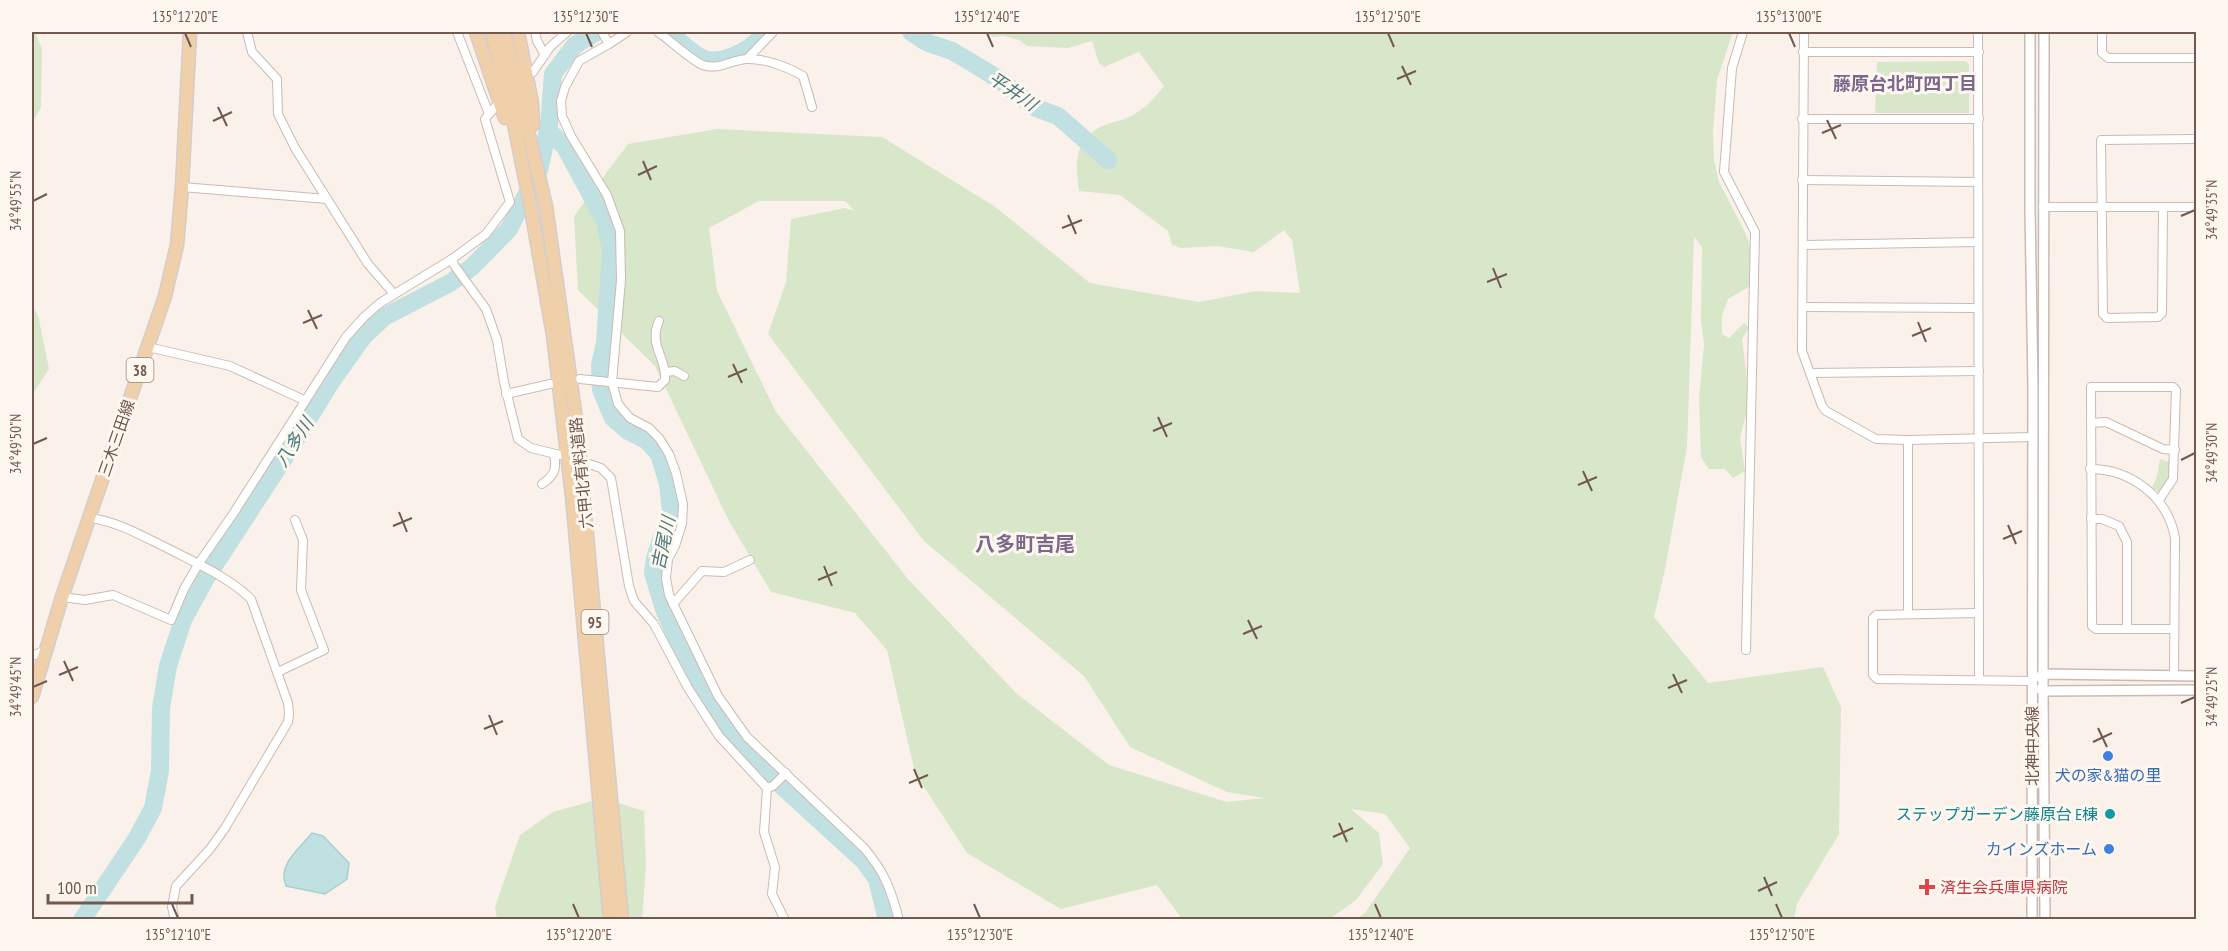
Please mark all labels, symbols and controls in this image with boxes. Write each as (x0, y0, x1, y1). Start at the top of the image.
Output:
text: 135°12'20"E (152, 7, 218, 26)
text: 135°12'30"E (553, 7, 619, 26)
text: 135°12'40"E (954, 7, 1020, 26)
text: 135°12'50"E (1355, 7, 1421, 26)
text: 135°13'00"E (1756, 7, 1822, 26)
water label: 平井川 (984, 66, 1043, 117)
district label: 藤原台北町四丁目 (1833, 72, 1977, 95)
text: 34°49'55"N (6, 171, 25, 231)
text: 34°49'35"N (2202, 180, 2221, 240)
road number: 38 (126, 358, 154, 382)
street label: 三木三田線 (94, 397, 138, 479)
water label: 八多川 (270, 411, 319, 471)
text: 34°49'50"N (6, 414, 25, 474)
street label: 六甲北有料道路 (565, 416, 597, 530)
text: 34°49'30"N (2202, 423, 2221, 483)
water label: 吉尾川 (646, 512, 680, 572)
district label: 八多町吉尾 (975, 531, 1075, 557)
road number: 95 (582, 610, 608, 634)
text: 34°49'45"N (6, 657, 25, 717)
text: 34°49'25"N (2202, 667, 2221, 727)
street label: 北神中央線 (2022, 706, 2042, 786)
marker: 犬の家&猫の里 (2101, 749, 2115, 763)
place label: 犬の家&猫の里 (2055, 765, 2161, 785)
place label: ステップガーデン藤原台 E棟 (1896, 804, 2098, 824)
marker: ステップガーデン藤原台 E棟 (2103, 807, 2117, 821)
place label: カインズホーム (1986, 839, 2097, 859)
marker: カインズホーム (2102, 842, 2116, 856)
scale bar (48, 867, 192, 905)
text: 100 m (57, 876, 97, 899)
place label: 済生会兵庫県病院 (1940, 877, 2068, 897)
marker: 済生会兵庫県病院 (1918, 878, 1936, 896)
text: 135°12'10"E (145, 925, 211, 944)
text: 135°12'20"E (546, 925, 612, 944)
text: 135°12'30"E (947, 925, 1013, 944)
text: 135°12'40"E (1348, 925, 1414, 944)
text: 135°12'50"E (1749, 925, 1815, 944)

